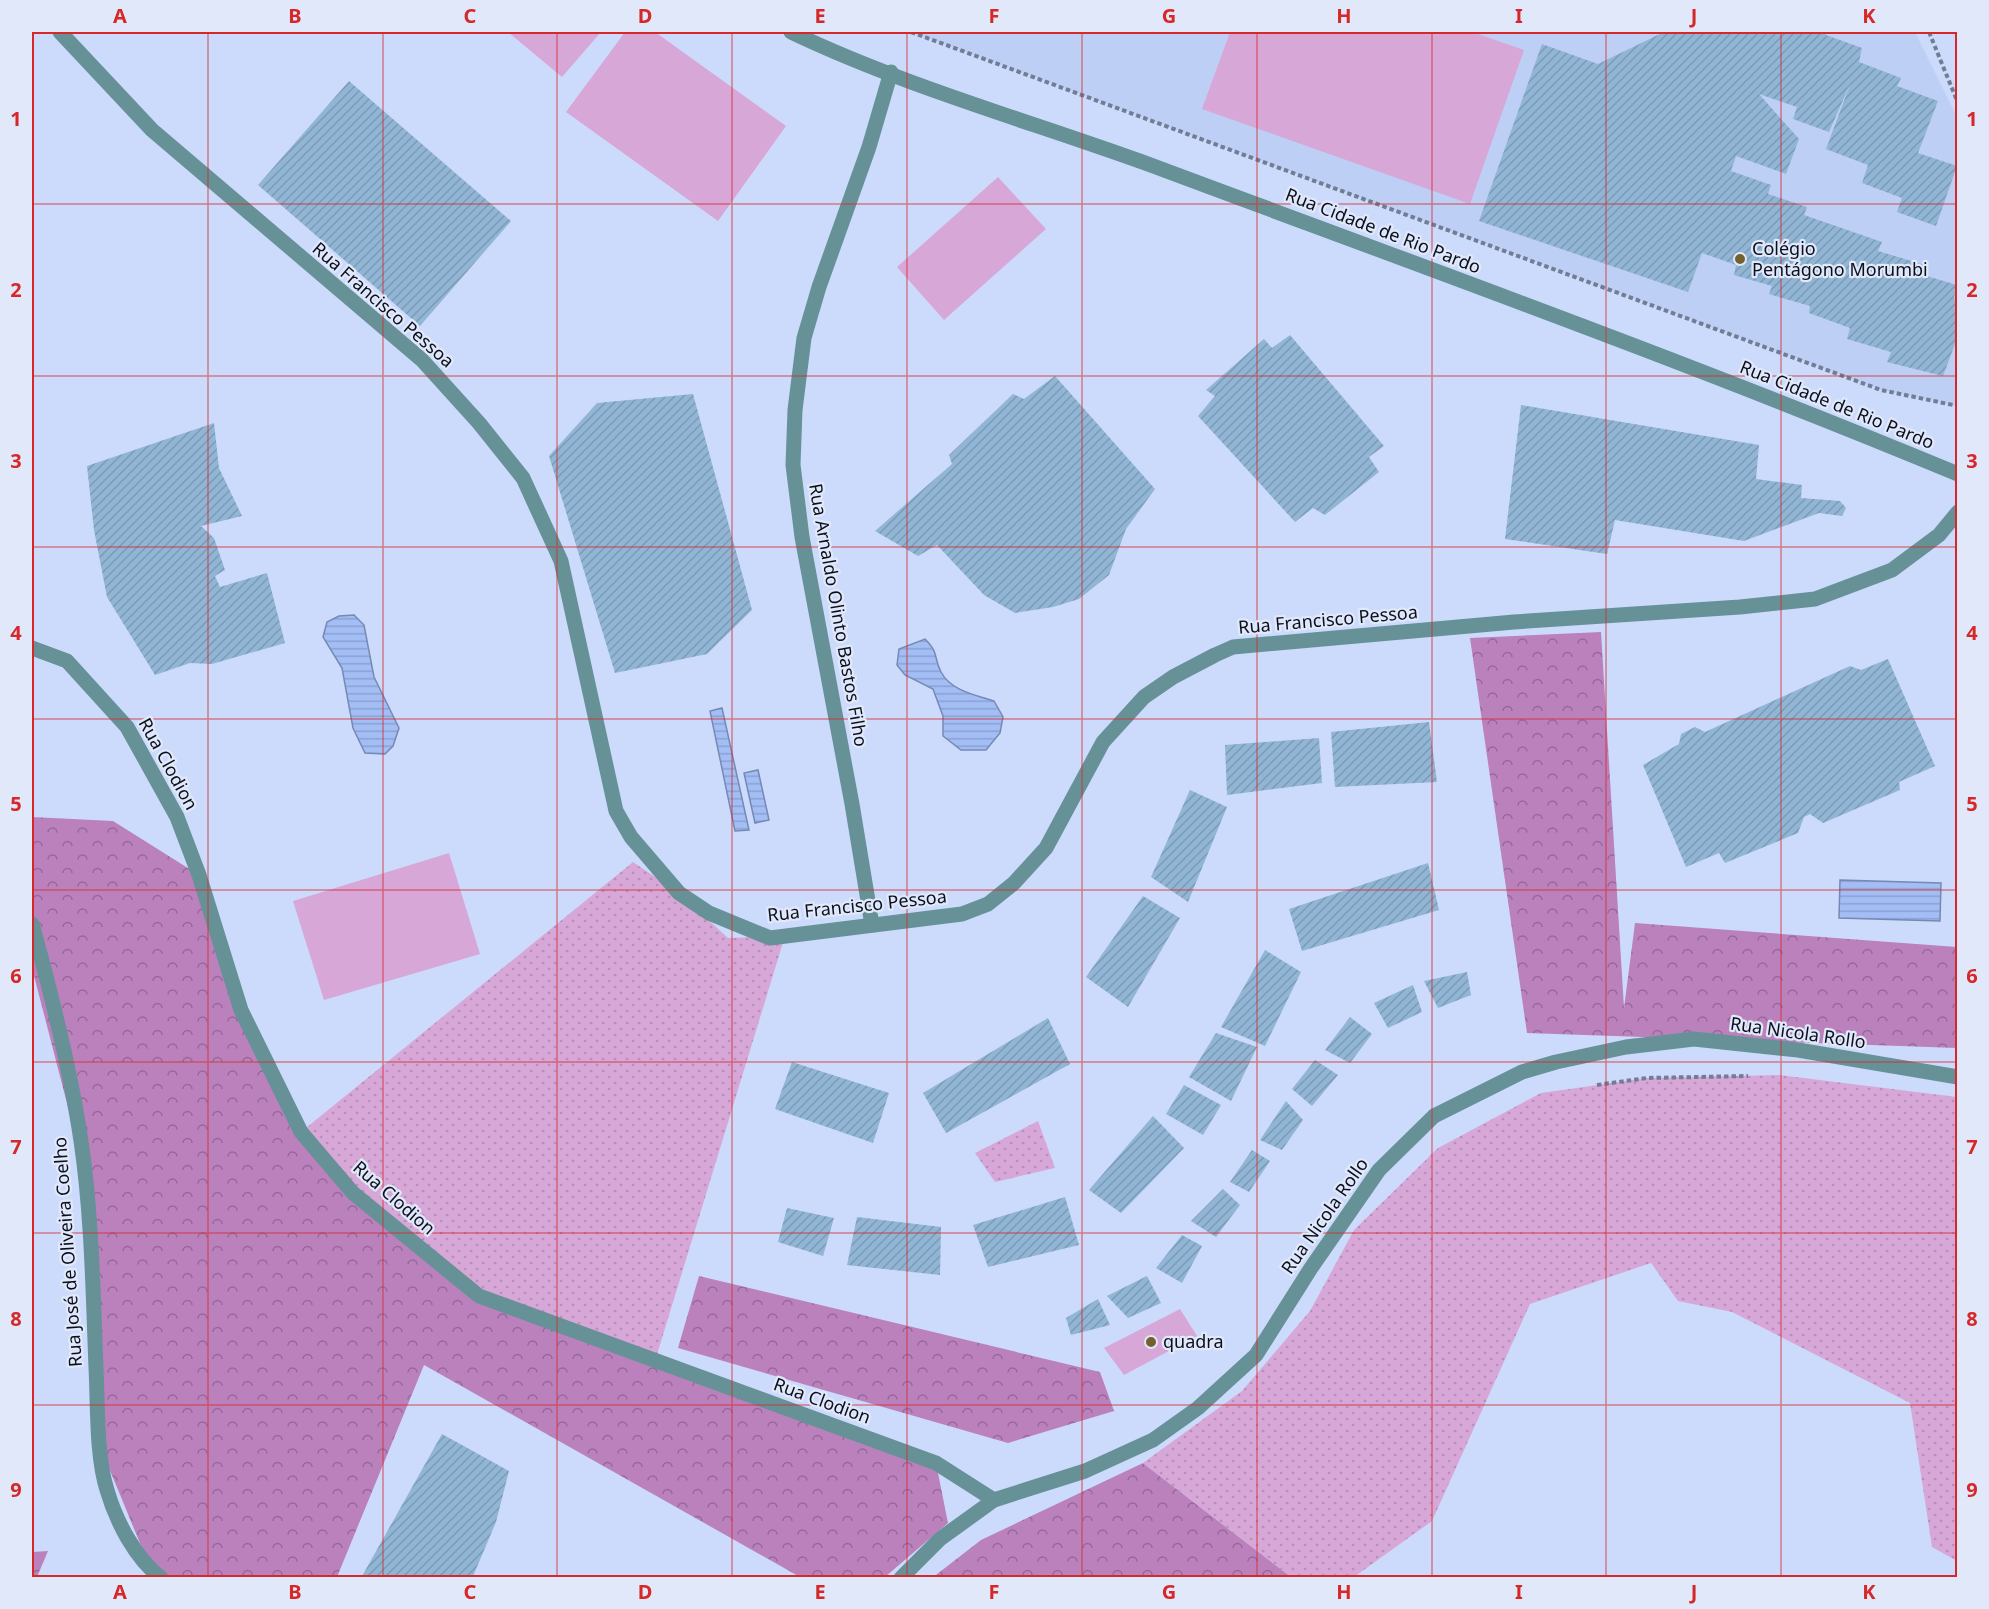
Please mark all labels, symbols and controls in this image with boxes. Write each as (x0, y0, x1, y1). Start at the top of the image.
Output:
text: A (113, 2, 127, 29)
text: B (288, 2, 302, 29)
text: C (464, 2, 477, 29)
text: D (638, 2, 652, 29)
text: E (814, 2, 826, 29)
text: F (989, 2, 999, 29)
text: G (1162, 2, 1176, 29)
text: H (1336, 2, 1352, 29)
text: I (1515, 2, 1523, 29)
text: J (1689, 2, 1697, 29)
text: K (1862, 2, 1876, 29)
text: 1 (10, 105, 22, 132)
text: 1 (1966, 105, 1978, 132)
street label: Rua Cidade de Rio Pardo (1282, 182, 1485, 278)
street label: Rua Francisco Pessoa (308, 236, 459, 372)
place label: Colégio Pentágono Morumbi (1752, 236, 1928, 281)
marker: Colégio Pentágono Morumbi (1733, 252, 1747, 266)
text: 2 (10, 276, 22, 303)
text: 2 (1966, 276, 1978, 303)
street label: Rua Cidade de Rio Pardo (1737, 354, 1938, 454)
text: 3 (10, 447, 22, 474)
text: 3 (1966, 447, 1978, 474)
street label: Rua Arnaldo Olinto Bastos Filho (804, 481, 874, 748)
street label: Rua Francisco Pessoa (1237, 599, 1419, 639)
text: 4 (10, 619, 22, 646)
text: 4 (1966, 619, 1978, 646)
street label: Rua Clodion (134, 713, 204, 814)
text: 5 (10, 790, 22, 817)
text: 5 (1966, 790, 1978, 817)
street label: Rua Francisco Pessoa (766, 884, 948, 926)
text: 6 (10, 962, 22, 989)
text: 6 (1966, 962, 1978, 989)
street label: Rua Nicola Rollo (1729, 1011, 1867, 1053)
text: 7 (10, 1133, 22, 1160)
text: 7 (1966, 1133, 1978, 1160)
street label: Rua José de Oliveira Coelho (47, 1136, 87, 1368)
street label: Rua Nicola Rollo (1275, 1153, 1373, 1278)
street label: Rua Clodion (348, 1155, 441, 1240)
text: 8 (10, 1305, 22, 1332)
text: 8 (1966, 1305, 1978, 1332)
place label: quadra (1163, 1329, 1224, 1353)
marker: quadra (1144, 1335, 1158, 1349)
street label: Rua Clodion (770, 1371, 874, 1429)
text: 9 (10, 1476, 22, 1503)
text: 9 (1966, 1476, 1978, 1503)
text: A (113, 1578, 127, 1605)
text: B (288, 1578, 302, 1605)
text: C (464, 1578, 477, 1605)
text: D (638, 1578, 652, 1605)
text: E (814, 1578, 826, 1605)
text: F (989, 1578, 999, 1605)
text: G (1162, 1578, 1176, 1605)
text: H (1336, 1578, 1352, 1605)
text: I (1515, 1578, 1523, 1605)
text: J (1689, 1578, 1697, 1605)
text: K (1862, 1578, 1876, 1605)

